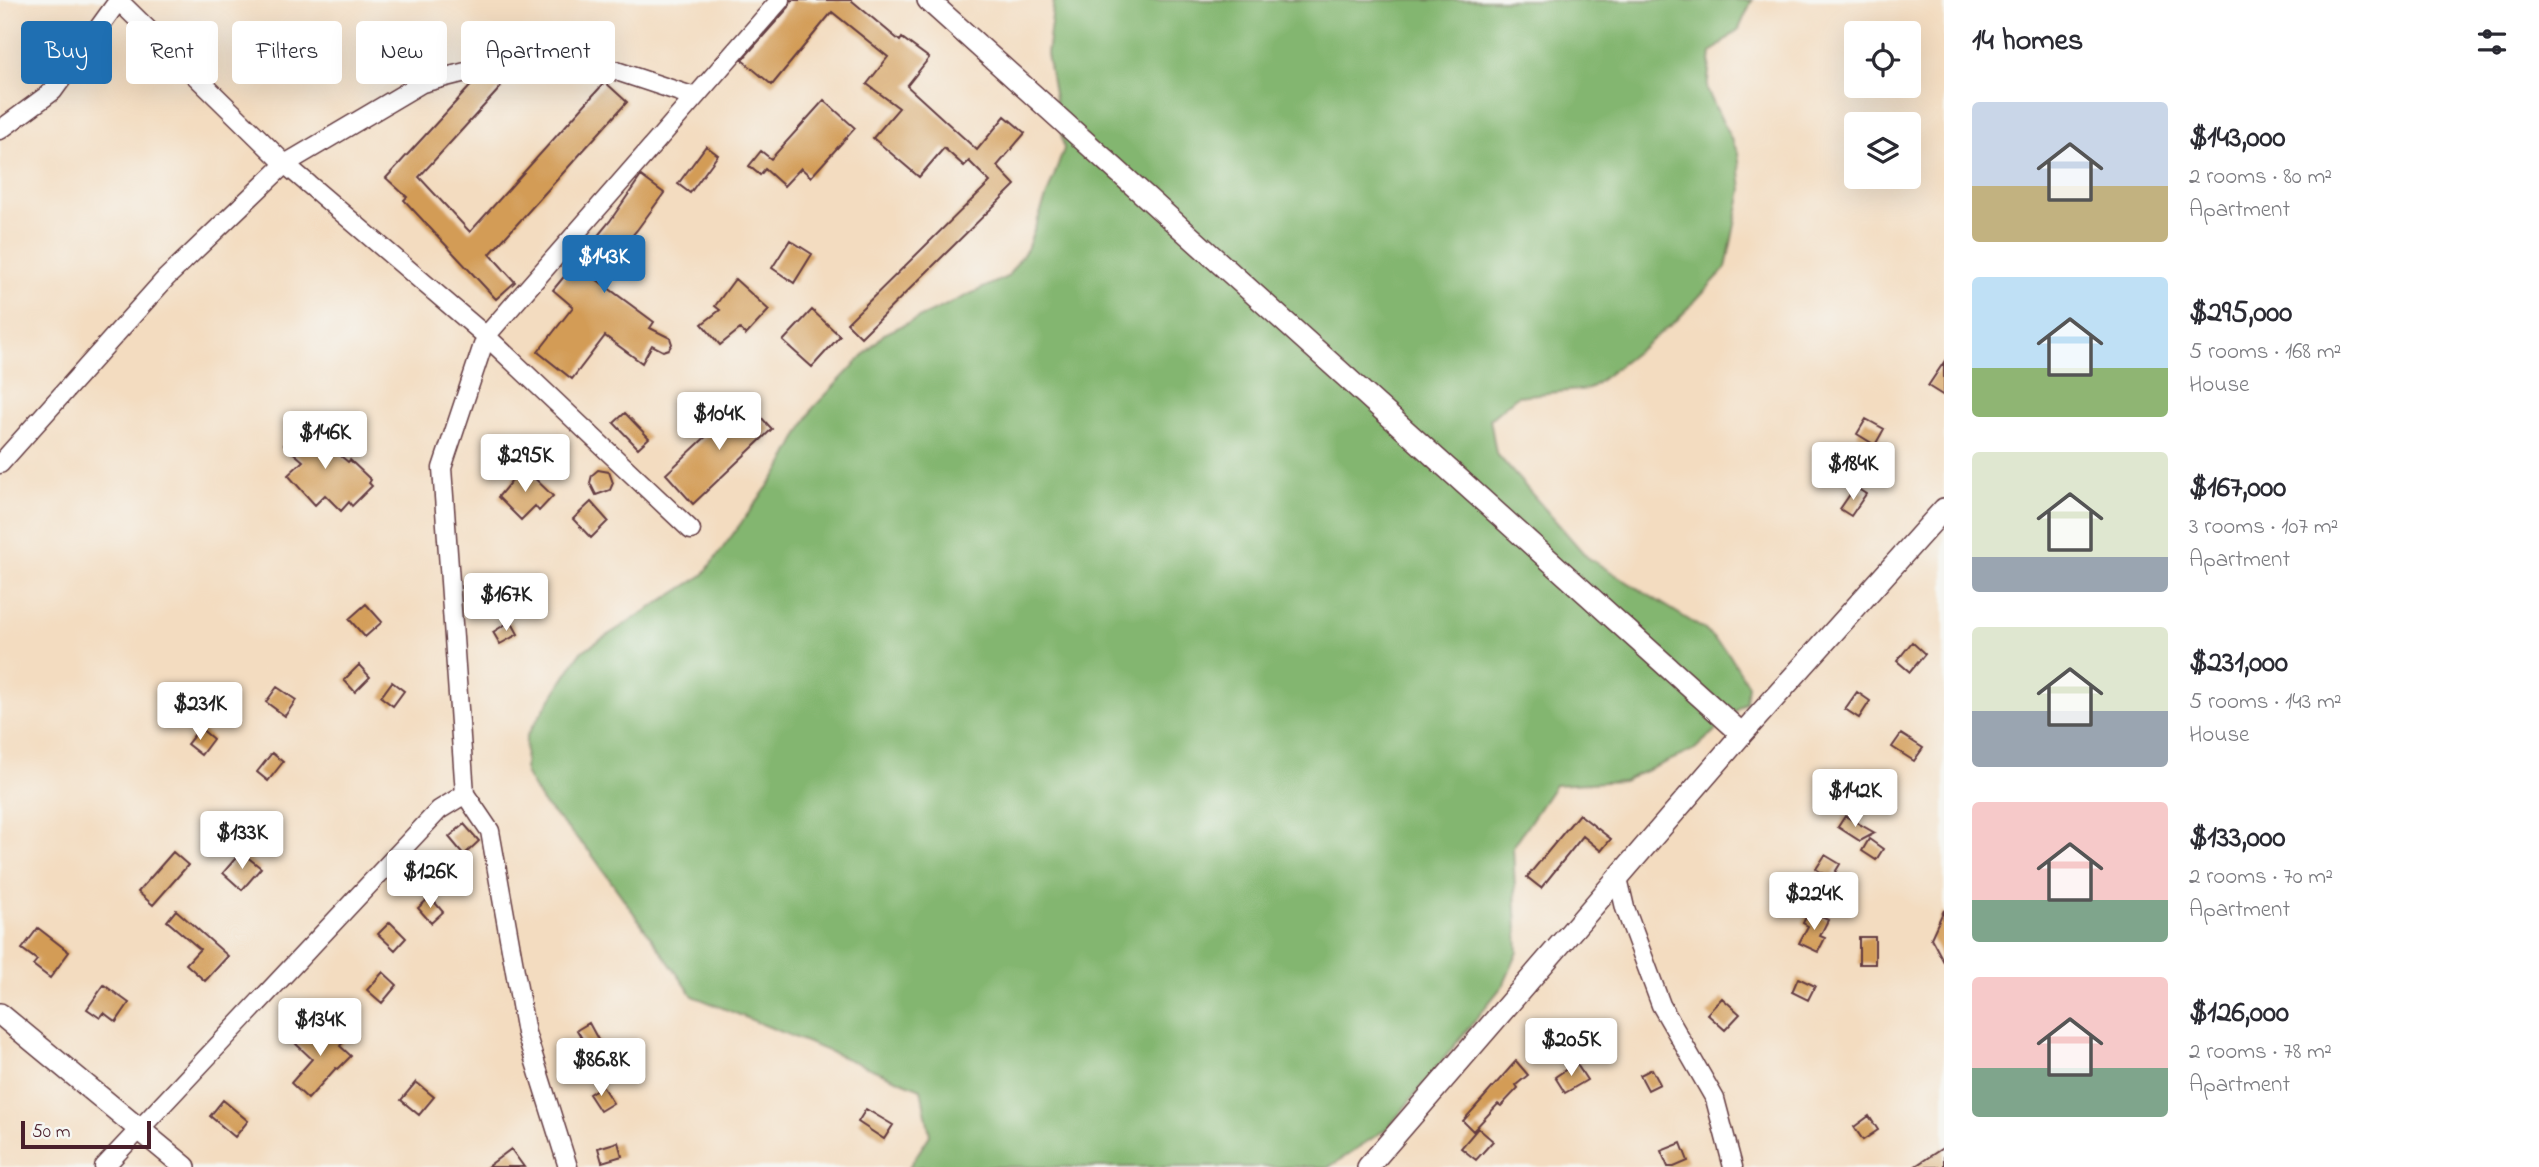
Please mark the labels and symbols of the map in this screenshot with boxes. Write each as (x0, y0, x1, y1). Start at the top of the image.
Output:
pin: $143K (555, 236, 653, 295)
pin: $104K (670, 392, 768, 452)
pin: $146K (276, 412, 374, 471)
pin: $295K (476, 434, 574, 494)
pin: $184K (1804, 442, 1902, 502)
pin: $167K (457, 574, 555, 633)
pin: $231K (151, 682, 249, 742)
pin: $142K (1806, 770, 1904, 829)
pin: $133K (193, 812, 291, 871)
pin: $126K (381, 850, 479, 910)
pin: $224K (1765, 872, 1863, 932)
pin: $134K (271, 998, 369, 1058)
pin: $205K (1522, 1018, 1620, 1078)
pin: $86.8K (544, 1038, 658, 1098)
scale bar (21, 1118, 150, 1150)

